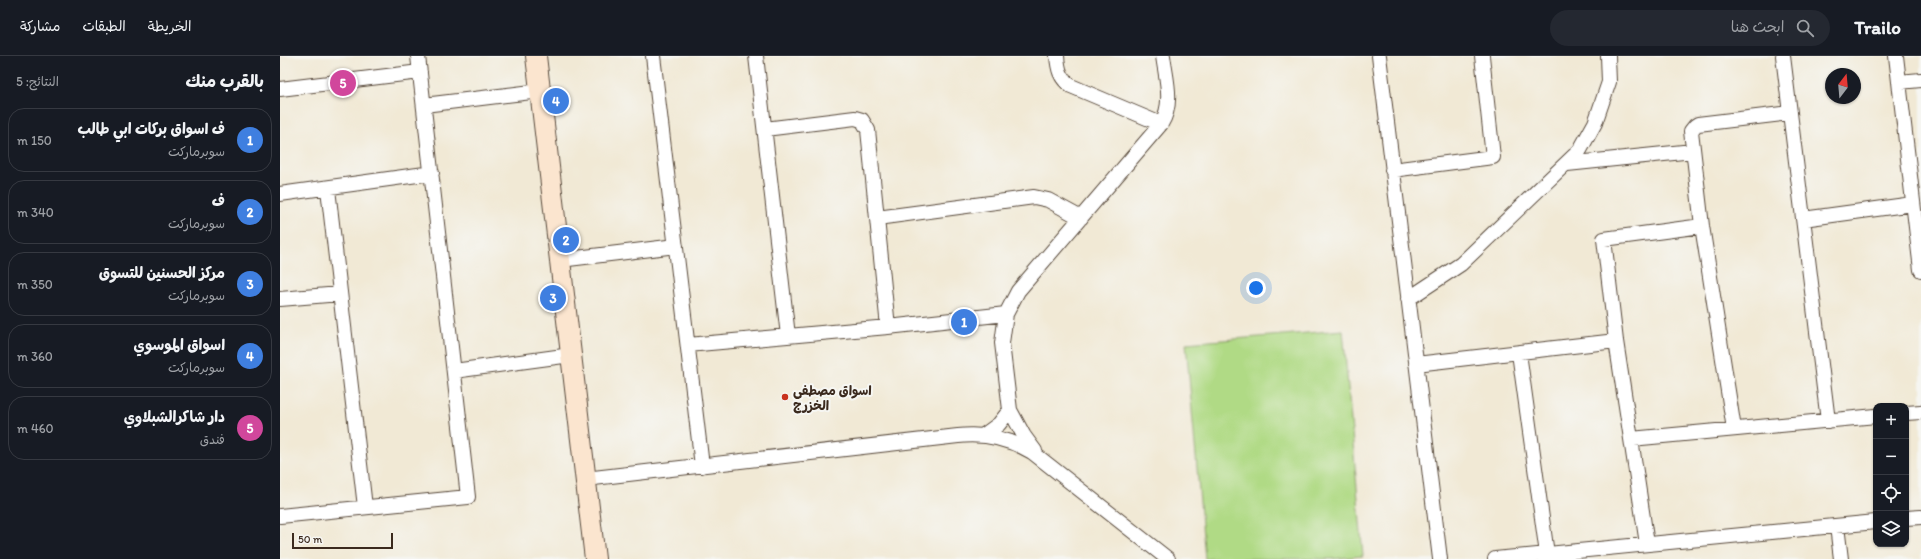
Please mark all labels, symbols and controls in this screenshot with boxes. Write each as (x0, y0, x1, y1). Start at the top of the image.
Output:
search box (1550, 10, 1830, 46)
text: Trailo (1854, 16, 1901, 39)
icon: search (1794, 17, 1816, 39)
text: مشاركة (20, 18, 60, 35)
text: الطبقات (82, 18, 126, 35)
text: الخريطة (148, 18, 191, 35)
text: ابحث هنا (1731, 18, 1784, 36)
pin: 5 (330, 68, 356, 98)
north arrow (1825, 68, 1861, 104)
text: بالقرب منك (186, 71, 264, 91)
text: النتائج: 5 (16, 74, 59, 89)
pin: 4 (543, 86, 569, 116)
text: ف اسواق بركات ابي طالب (77, 120, 225, 138)
text: 150 m (17, 133, 52, 148)
text: 1 (247, 133, 253, 148)
text: سوبرماركت (168, 144, 225, 159)
text: ف (212, 192, 225, 210)
text: 340 m (17, 205, 54, 220)
text: 2 (247, 205, 253, 220)
text: سوبرماركت (168, 216, 225, 231)
pin: 2 (553, 225, 579, 255)
text: مركز الحسنين للتسوق (99, 264, 225, 282)
text: 350 m (17, 277, 53, 292)
text: 3 (246, 277, 254, 292)
your location (1246, 278, 1266, 298)
pin: 3 (540, 283, 566, 313)
text: سوبرماركت (168, 288, 225, 303)
pin: 1 (951, 307, 977, 337)
text: اسواق الموسوي (134, 336, 225, 354)
text: 360 m (17, 349, 53, 364)
text: 4 (246, 349, 254, 364)
text: سوبرماركت (168, 360, 225, 375)
place label: اسواق مصطفى الخزرج (793, 383, 872, 414)
marker: اسواق مصطفى الخزرج (780, 392, 790, 402)
map controls (1873, 403, 1909, 547)
button: + (1873, 403, 1909, 439)
text: دار شاكرالشبلاوي (124, 408, 225, 426)
text: 460 m (17, 421, 54, 436)
text: 5 (247, 421, 253, 436)
text: فندق (200, 432, 225, 447)
button: − (1873, 439, 1909, 475)
button: locate (1873, 475, 1909, 511)
button: layers (1873, 511, 1909, 547)
scale bar (292, 531, 393, 550)
text: 50 m (298, 533, 322, 546)

